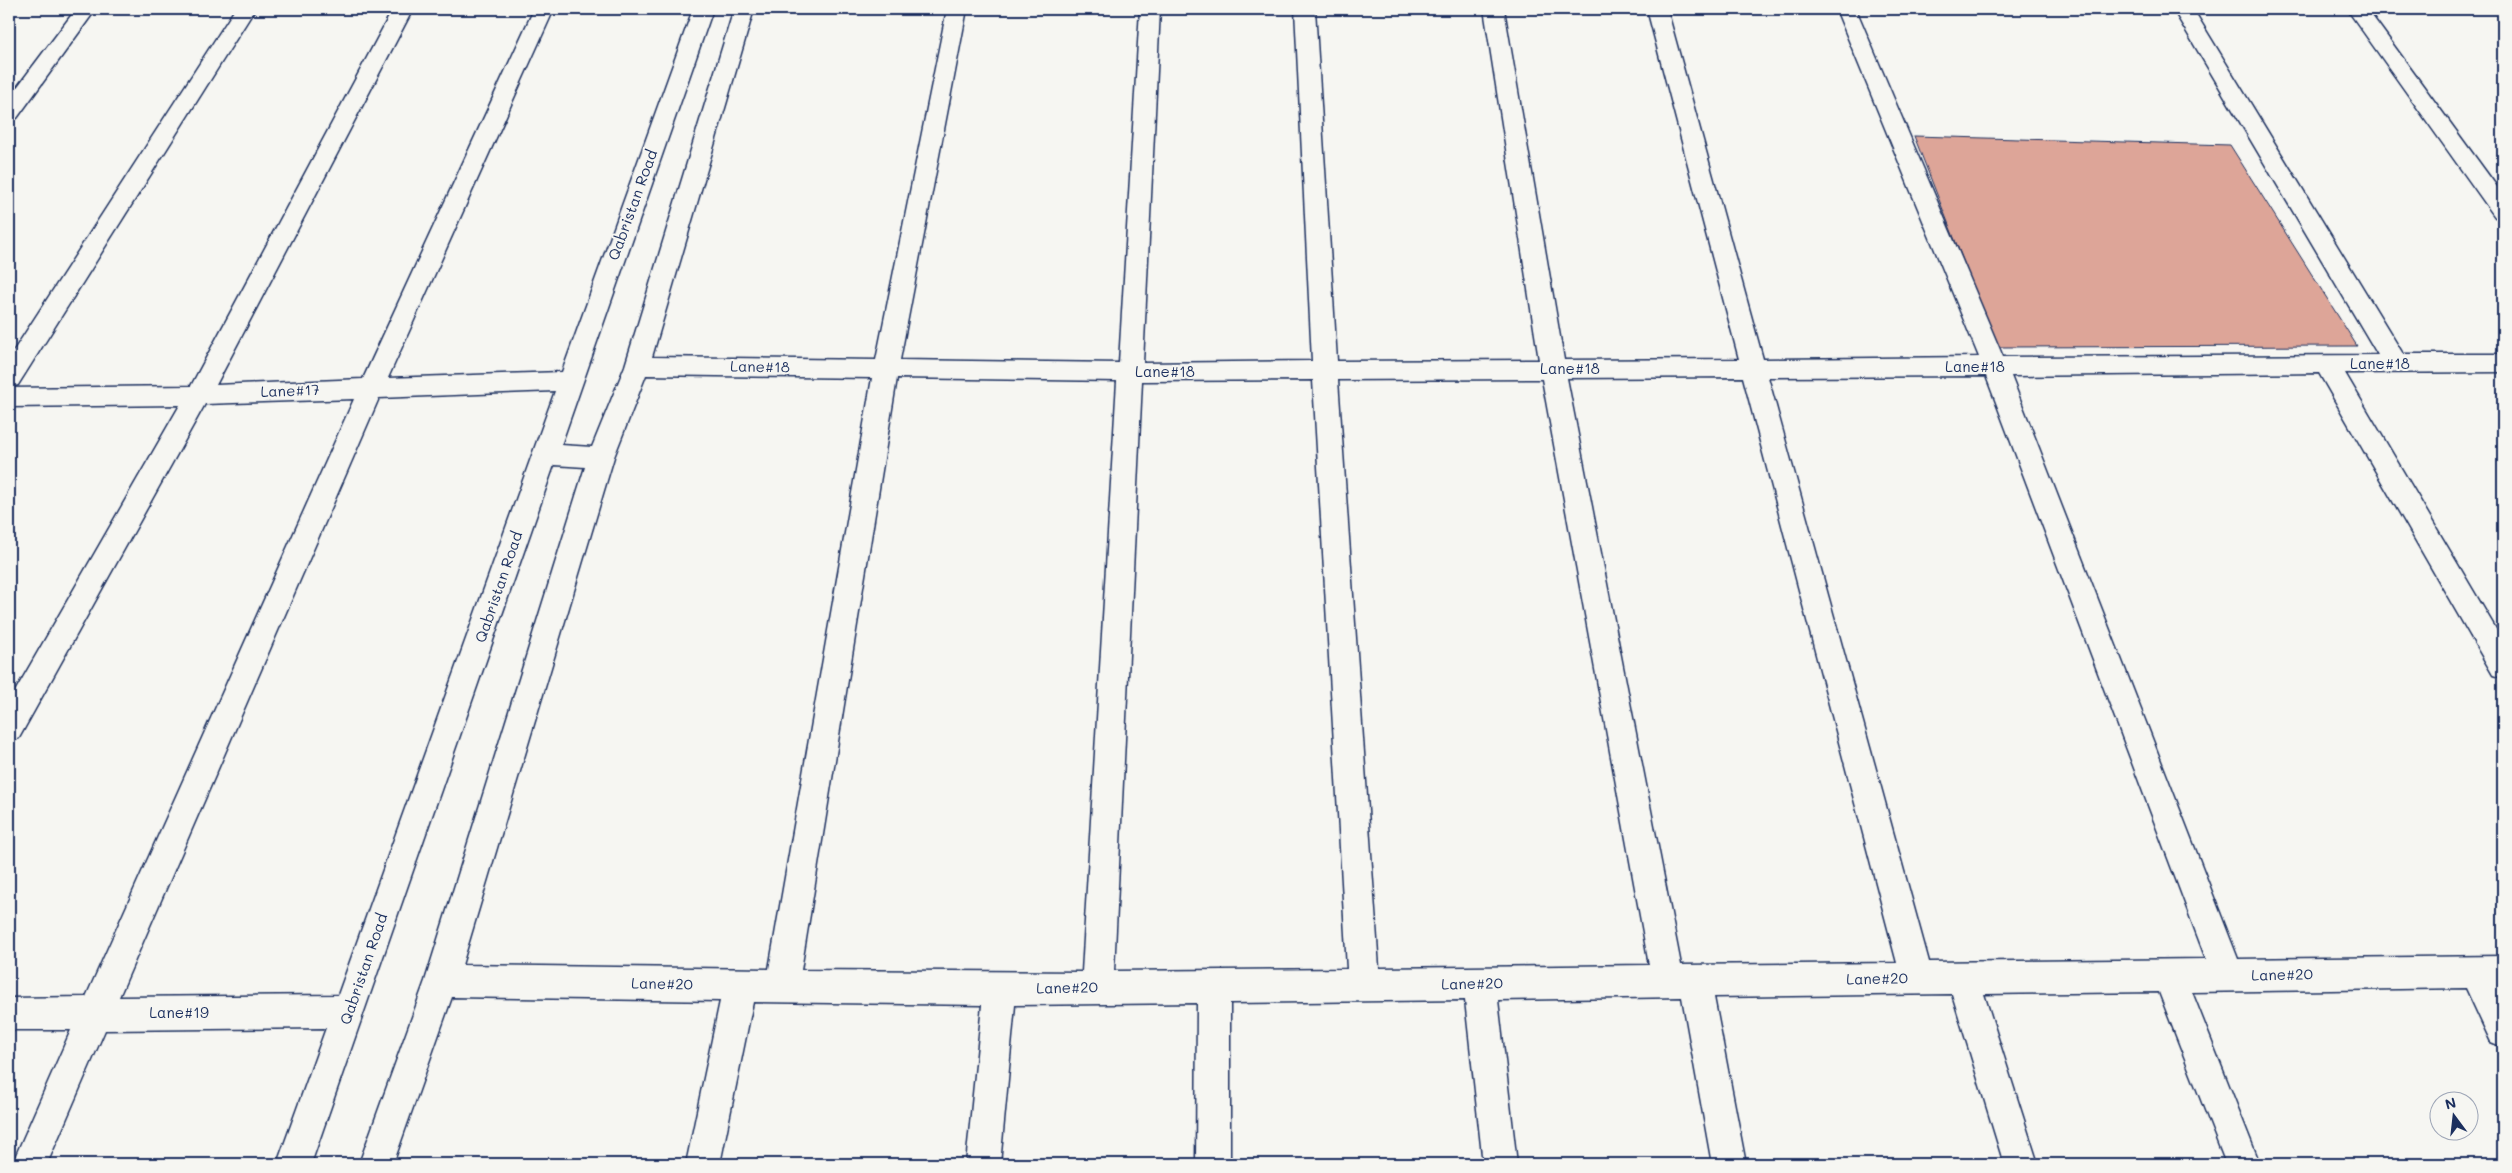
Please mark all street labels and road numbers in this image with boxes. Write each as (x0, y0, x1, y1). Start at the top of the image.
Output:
street label: Qabristan Road (603, 147, 661, 263)
street label: Lane#18 (2350, 353, 2410, 373)
street label: Lane#18 (730, 355, 790, 377)
street label: Lane#18 (1945, 356, 2005, 376)
street label: Lane#18 (1540, 358, 1600, 378)
street label: Lane#18 (1135, 361, 1195, 381)
street label: Lane#17 (260, 379, 320, 401)
street label: Qabristan Road (470, 528, 526, 645)
street label: Qabristan Road (335, 910, 391, 1027)
street label: Lane#20 (2251, 963, 2313, 985)
street label: Lane#20 (1846, 967, 1908, 989)
street label: Lane#20 (631, 972, 693, 994)
street label: Lane#20 (1441, 972, 1503, 994)
street label: Lane#20 (1036, 976, 1098, 998)
street label: Lane#19 (149, 1002, 209, 1022)

